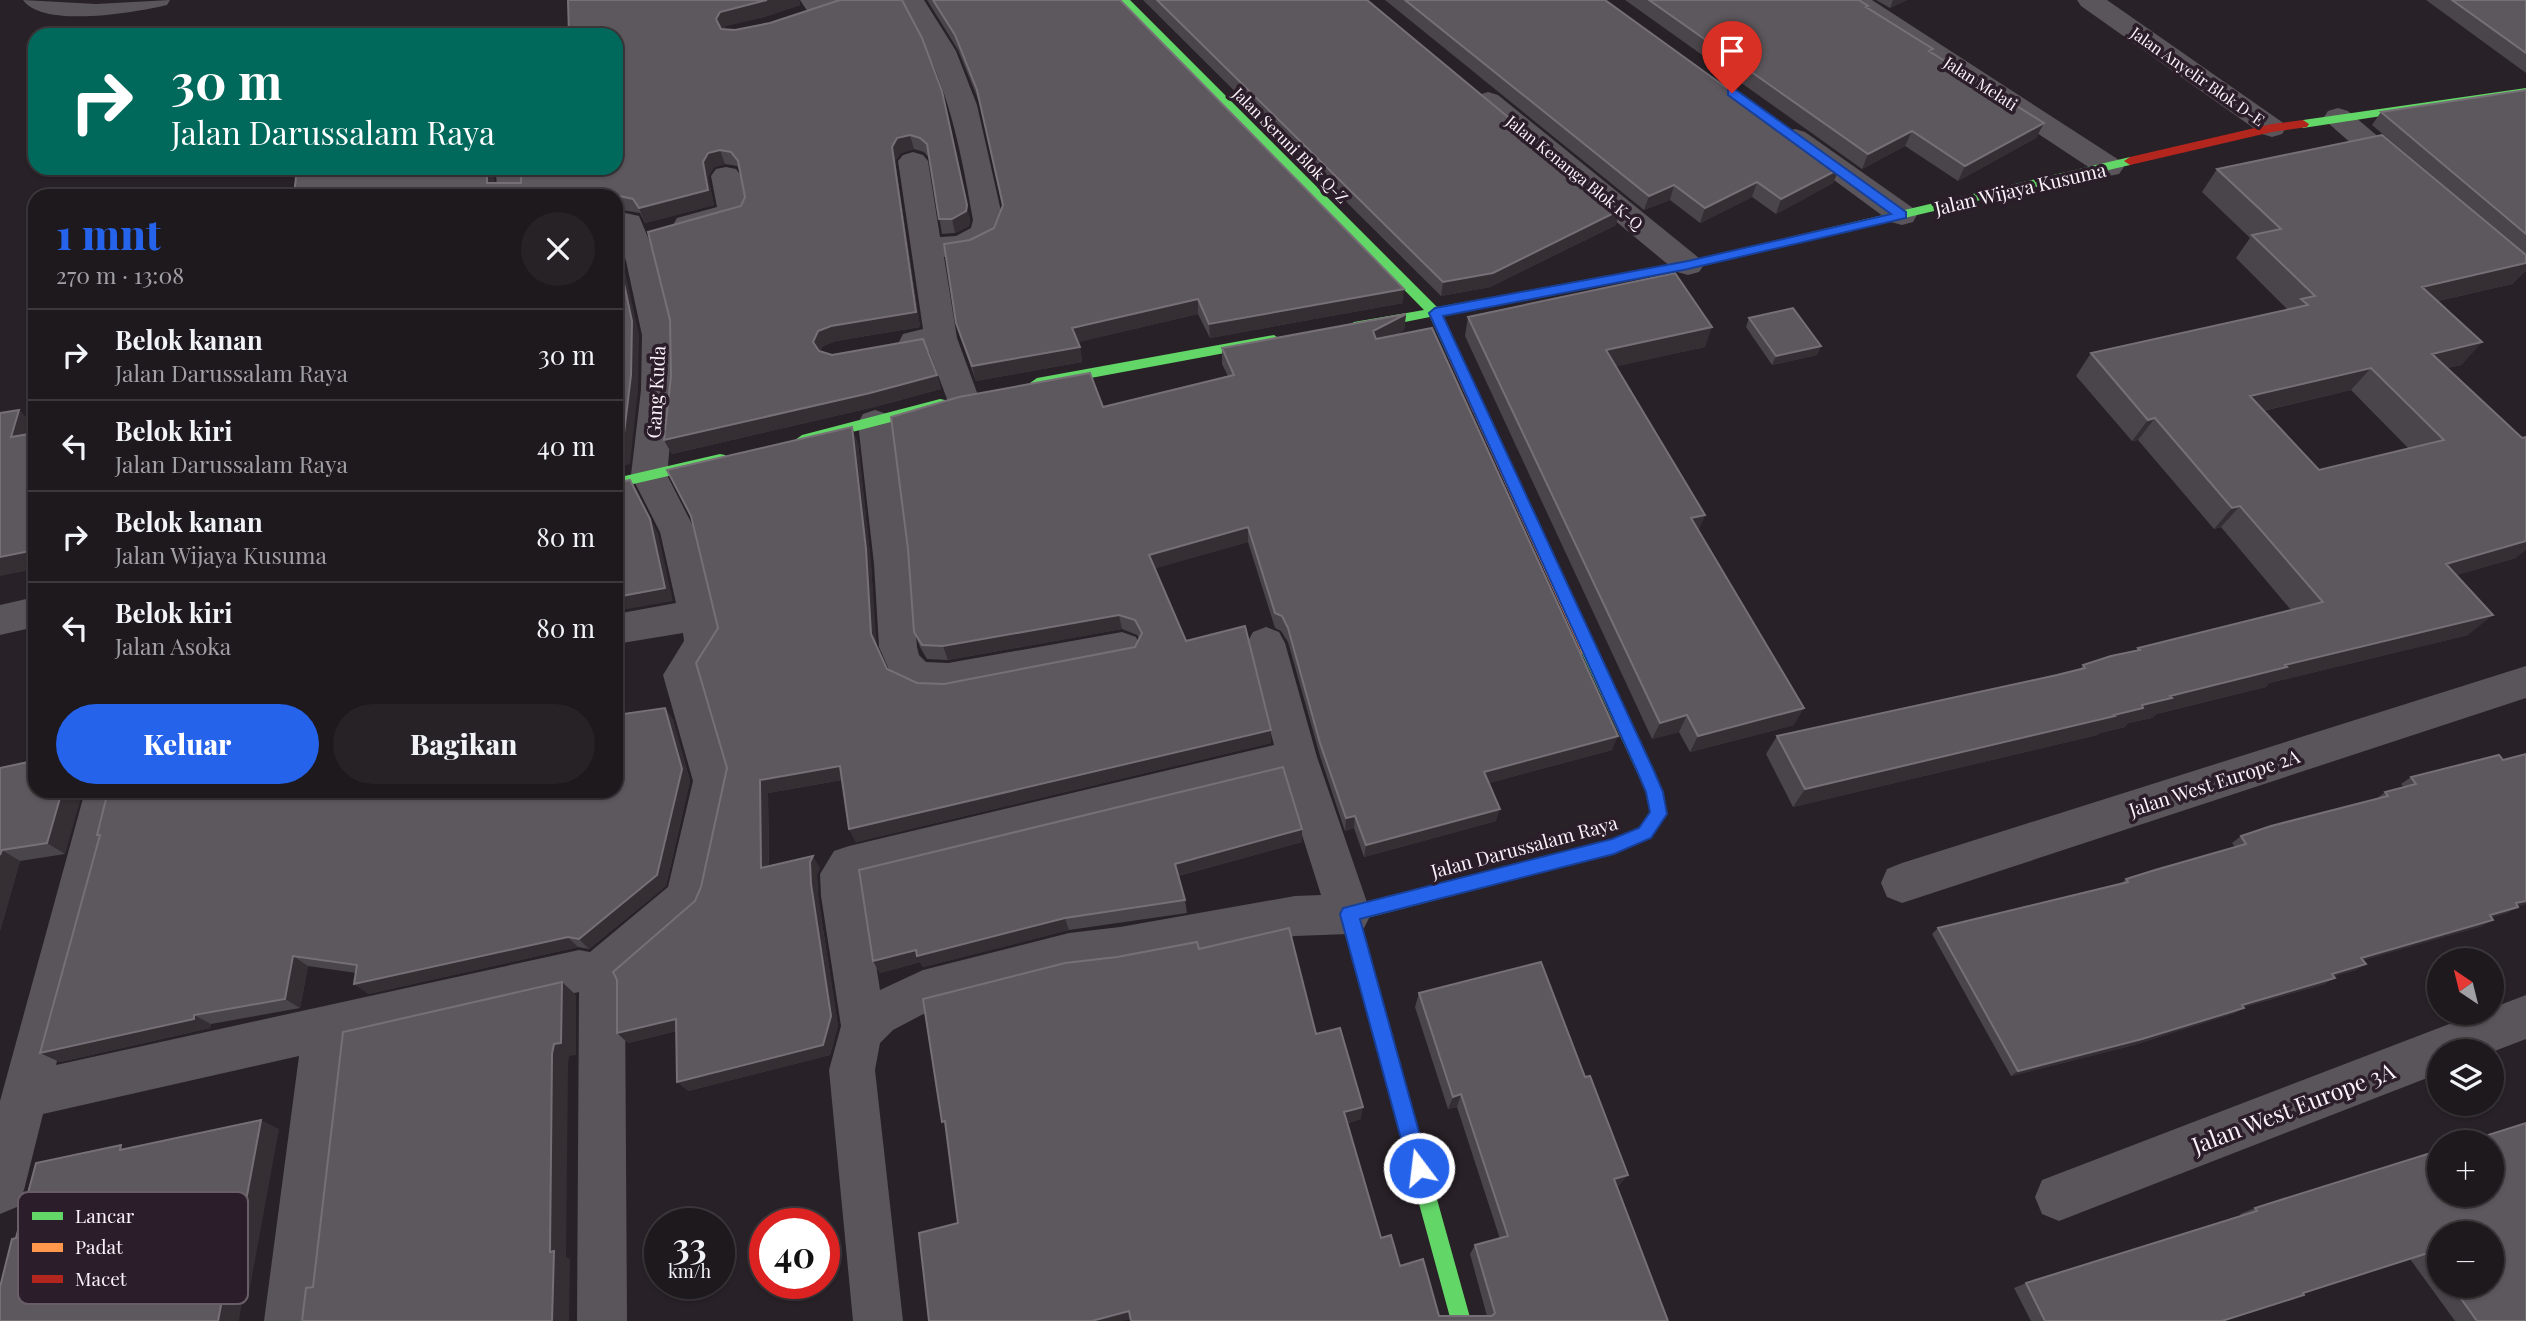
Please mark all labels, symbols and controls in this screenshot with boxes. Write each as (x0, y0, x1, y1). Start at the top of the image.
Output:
pin (1702, 21, 1762, 93)
street label: Jalan Anyelir Blok D-E (2126, 21, 2269, 130)
icon: arrive (1713, 32, 1751, 70)
text: 30 m (171, 47, 282, 112)
street label: Jalan Melati (1939, 51, 2022, 115)
icon: right (56, 56, 147, 147)
street label: Jalan Seruni Blok Q-Z (1228, 82, 1353, 207)
text: Jalan Darussalam Raya (171, 110, 495, 153)
street label: Jalan Kenanga Blok K-Q (1501, 110, 1649, 234)
street label: Jalan Wijaya Kusuma (1931, 156, 2109, 221)
text: 1 mnt (56, 205, 161, 261)
button: close (521, 212, 595, 286)
text: 270 m · 13:08 (56, 259, 184, 290)
text: Belok kanan (115, 322, 263, 357)
icon: right (56, 336, 94, 374)
text: 30 m (538, 337, 595, 372)
street label: Gang Kuda (640, 345, 670, 439)
text: Jalan Darussalam Raya (115, 357, 348, 388)
text: Belok kiri (115, 413, 232, 448)
icon: left (56, 427, 94, 465)
text: 40 m (537, 428, 595, 463)
text: Jalan Darussalam Raya (115, 448, 348, 479)
text: Belok kanan (115, 504, 263, 539)
icon: right (56, 518, 94, 556)
text: 80 m (536, 519, 595, 554)
text: Jalan Wijaya Kusuma (115, 539, 327, 570)
text: Belok kiri (115, 595, 232, 630)
icon: left (56, 609, 94, 647)
text: 80 m (536, 610, 595, 645)
text: Jalan Asoka (115, 630, 231, 661)
button: Keluar (56, 704, 319, 784)
button: Bagikan (333, 704, 595, 784)
street label: Jalan West Europe 2A (2124, 742, 2304, 822)
street label: Jalan Darussalam Raya (1427, 808, 1621, 884)
north arrow (2427, 948, 2504, 1026)
map controls (2427, 948, 2504, 1298)
button: layers (2427, 1039, 2504, 1116)
street label: Jalan West Europe 3A (2186, 1054, 2399, 1160)
button: + (2427, 1130, 2504, 1207)
position arrow (1382, 1131, 1456, 1205)
legend (18, 1192, 248, 1304)
text: Lancar (75, 1202, 135, 1228)
speed limit sign: 40 (749, 1208, 840, 1299)
text: 33 (672, 1221, 707, 1268)
button: − (2427, 1221, 2504, 1298)
text: Padat (75, 1233, 123, 1259)
text: km/h (668, 1259, 711, 1283)
text: Macet (75, 1265, 127, 1291)

